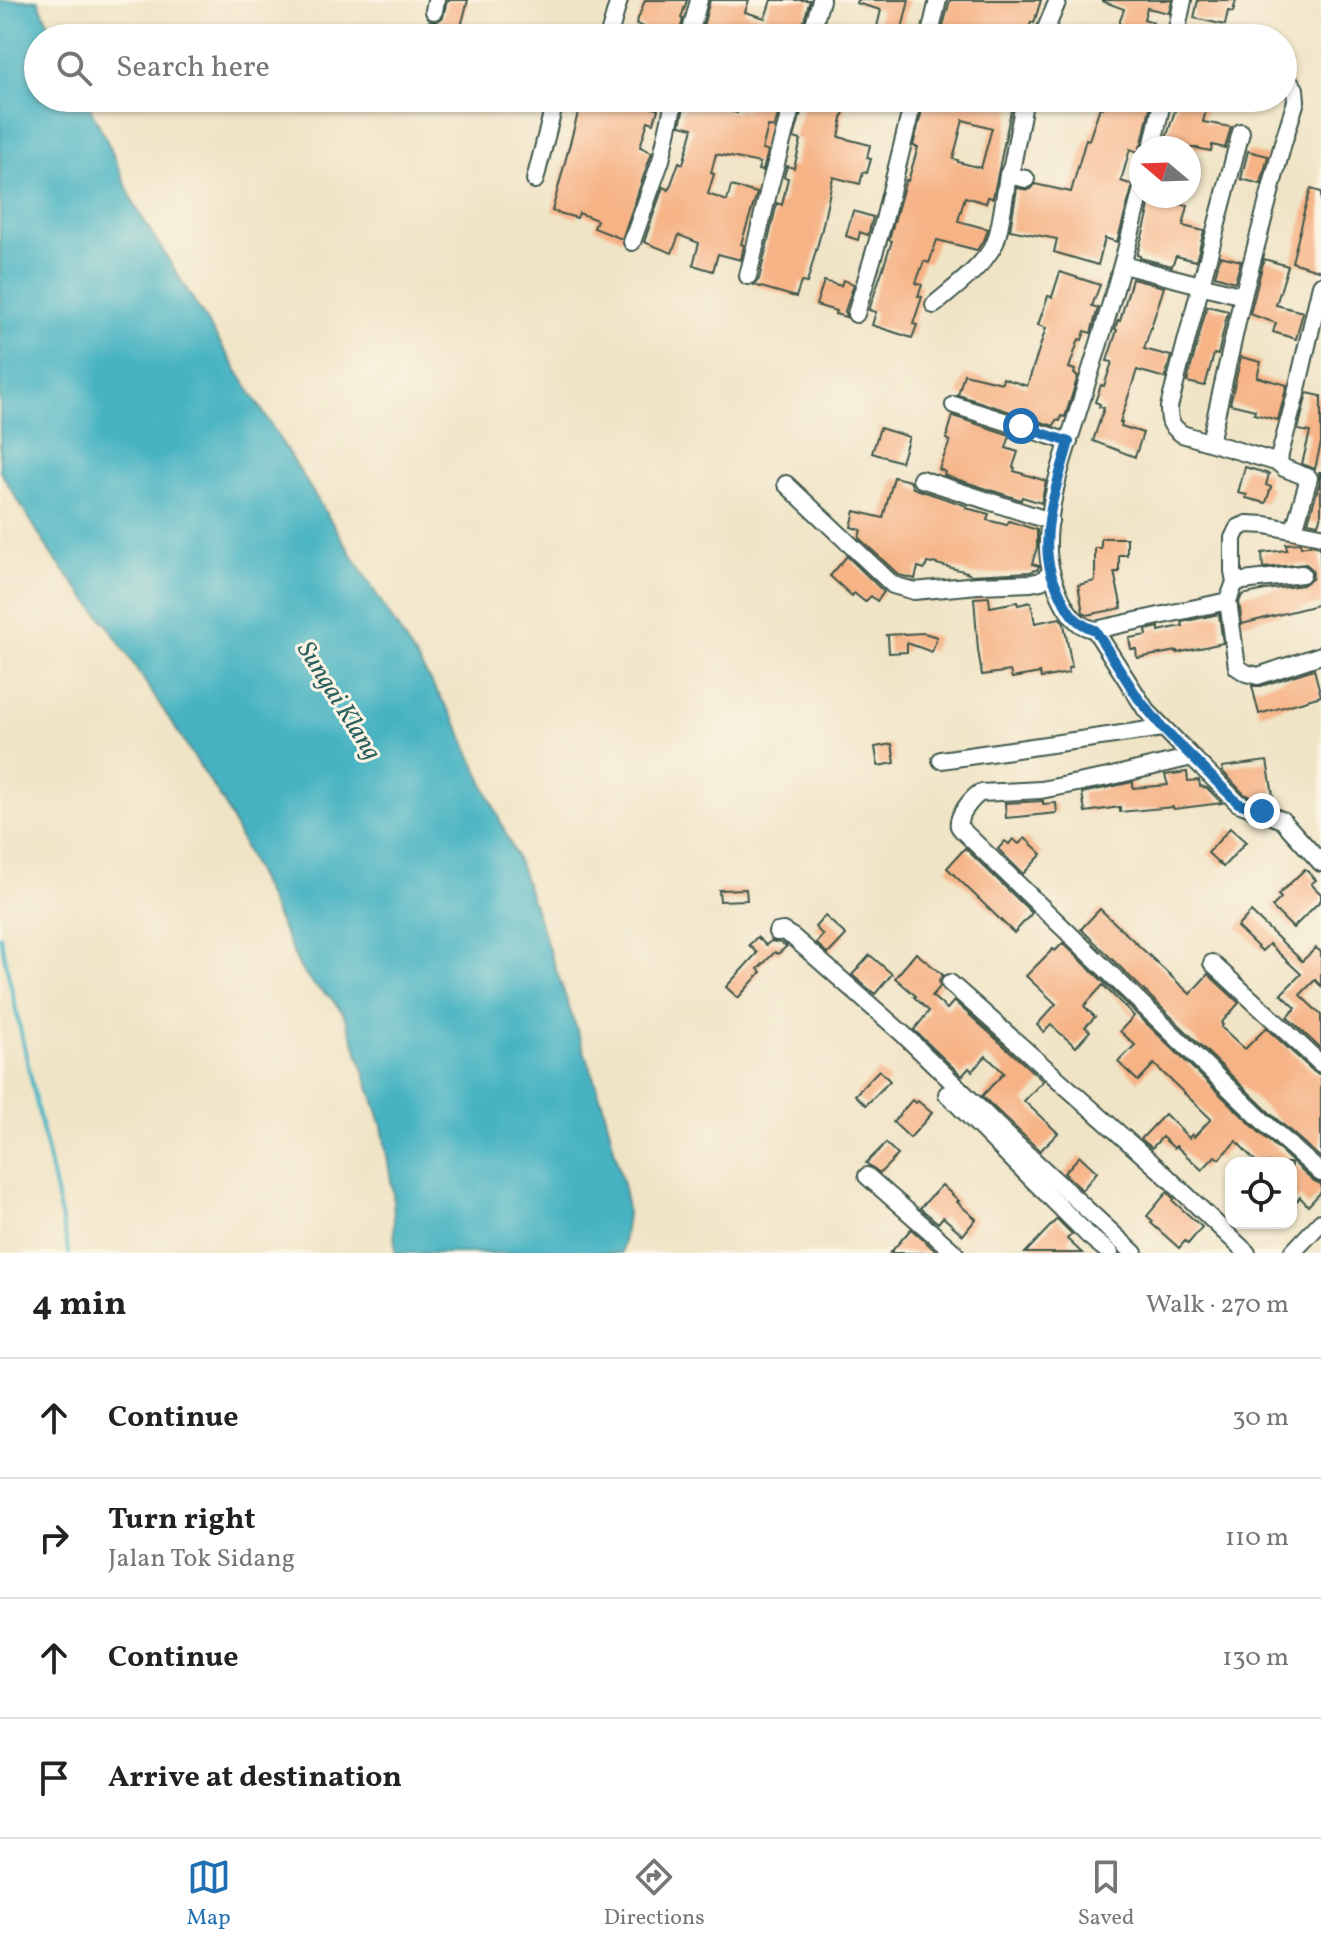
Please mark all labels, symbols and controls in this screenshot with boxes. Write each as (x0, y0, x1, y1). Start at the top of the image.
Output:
search box (24, 24, 1297, 112)
icon: search (52, 46, 96, 90)
text: Search here (116, 47, 270, 89)
north arrow (1129, 136, 1201, 208)
route start (1003, 408, 1039, 444)
water label: Sungai Klang (288, 635, 389, 767)
route end (1244, 793, 1280, 829)
map controls (1225, 1157, 1297, 1229)
button: locate (1225, 1157, 1297, 1229)
text: 4 min (32, 1282, 127, 1329)
text: Walk · 270 m (1146, 1287, 1289, 1323)
icon: ahead (32, 1396, 76, 1440)
text: Continue (108, 1397, 239, 1439)
text: 30 m (1232, 1400, 1289, 1436)
text: Turn right (108, 1499, 256, 1541)
icon: right (32, 1516, 76, 1560)
text: 110 m (1225, 1520, 1289, 1556)
text: Jalan Tok Sidang (108, 1541, 295, 1577)
icon: ahead (32, 1636, 76, 1680)
text: Continue (108, 1637, 239, 1679)
text: 130 m (1222, 1640, 1289, 1676)
icon: arrive (32, 1756, 76, 1800)
text: Arrive at destination (108, 1757, 402, 1799)
tab: Map (187, 1855, 231, 1934)
tab: Directions (604, 1855, 705, 1934)
tab: Saved (1078, 1855, 1134, 1934)

